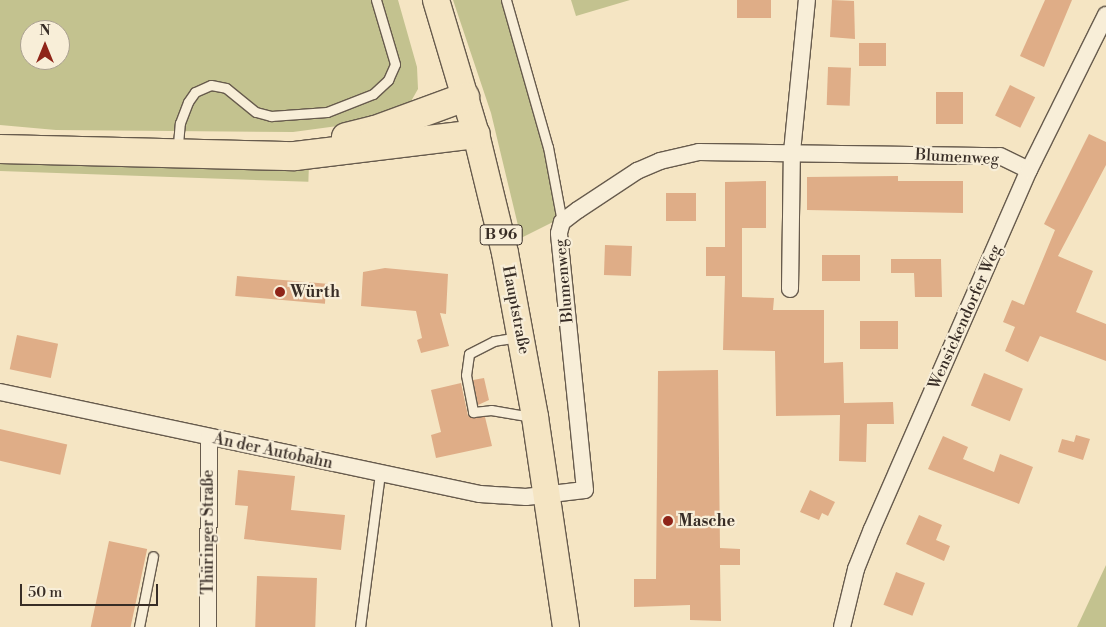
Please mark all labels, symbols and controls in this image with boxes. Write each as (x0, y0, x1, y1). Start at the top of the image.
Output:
north arrow (20, 20, 70, 70)
text: N (39, 22, 51, 40)
street label: Blumenweg (915, 145, 999, 169)
road number: B 96 (478, 222, 524, 248)
street label: Blumenweg (551, 238, 577, 324)
street label: Wensickendorfer Weg (924, 242, 1006, 392)
street label: Hauptstraße (498, 264, 534, 356)
place label: Würth (290, 282, 340, 302)
marker: Würth (274, 286, 286, 298)
street label: An der Autobahn (211, 429, 335, 473)
street label: Thüringer Straße (198, 470, 218, 594)
place label: Masche (678, 511, 735, 531)
marker: Masche (662, 515, 674, 527)
scale bar (22, 574, 160, 606)
text: 50 m (28, 583, 62, 602)

